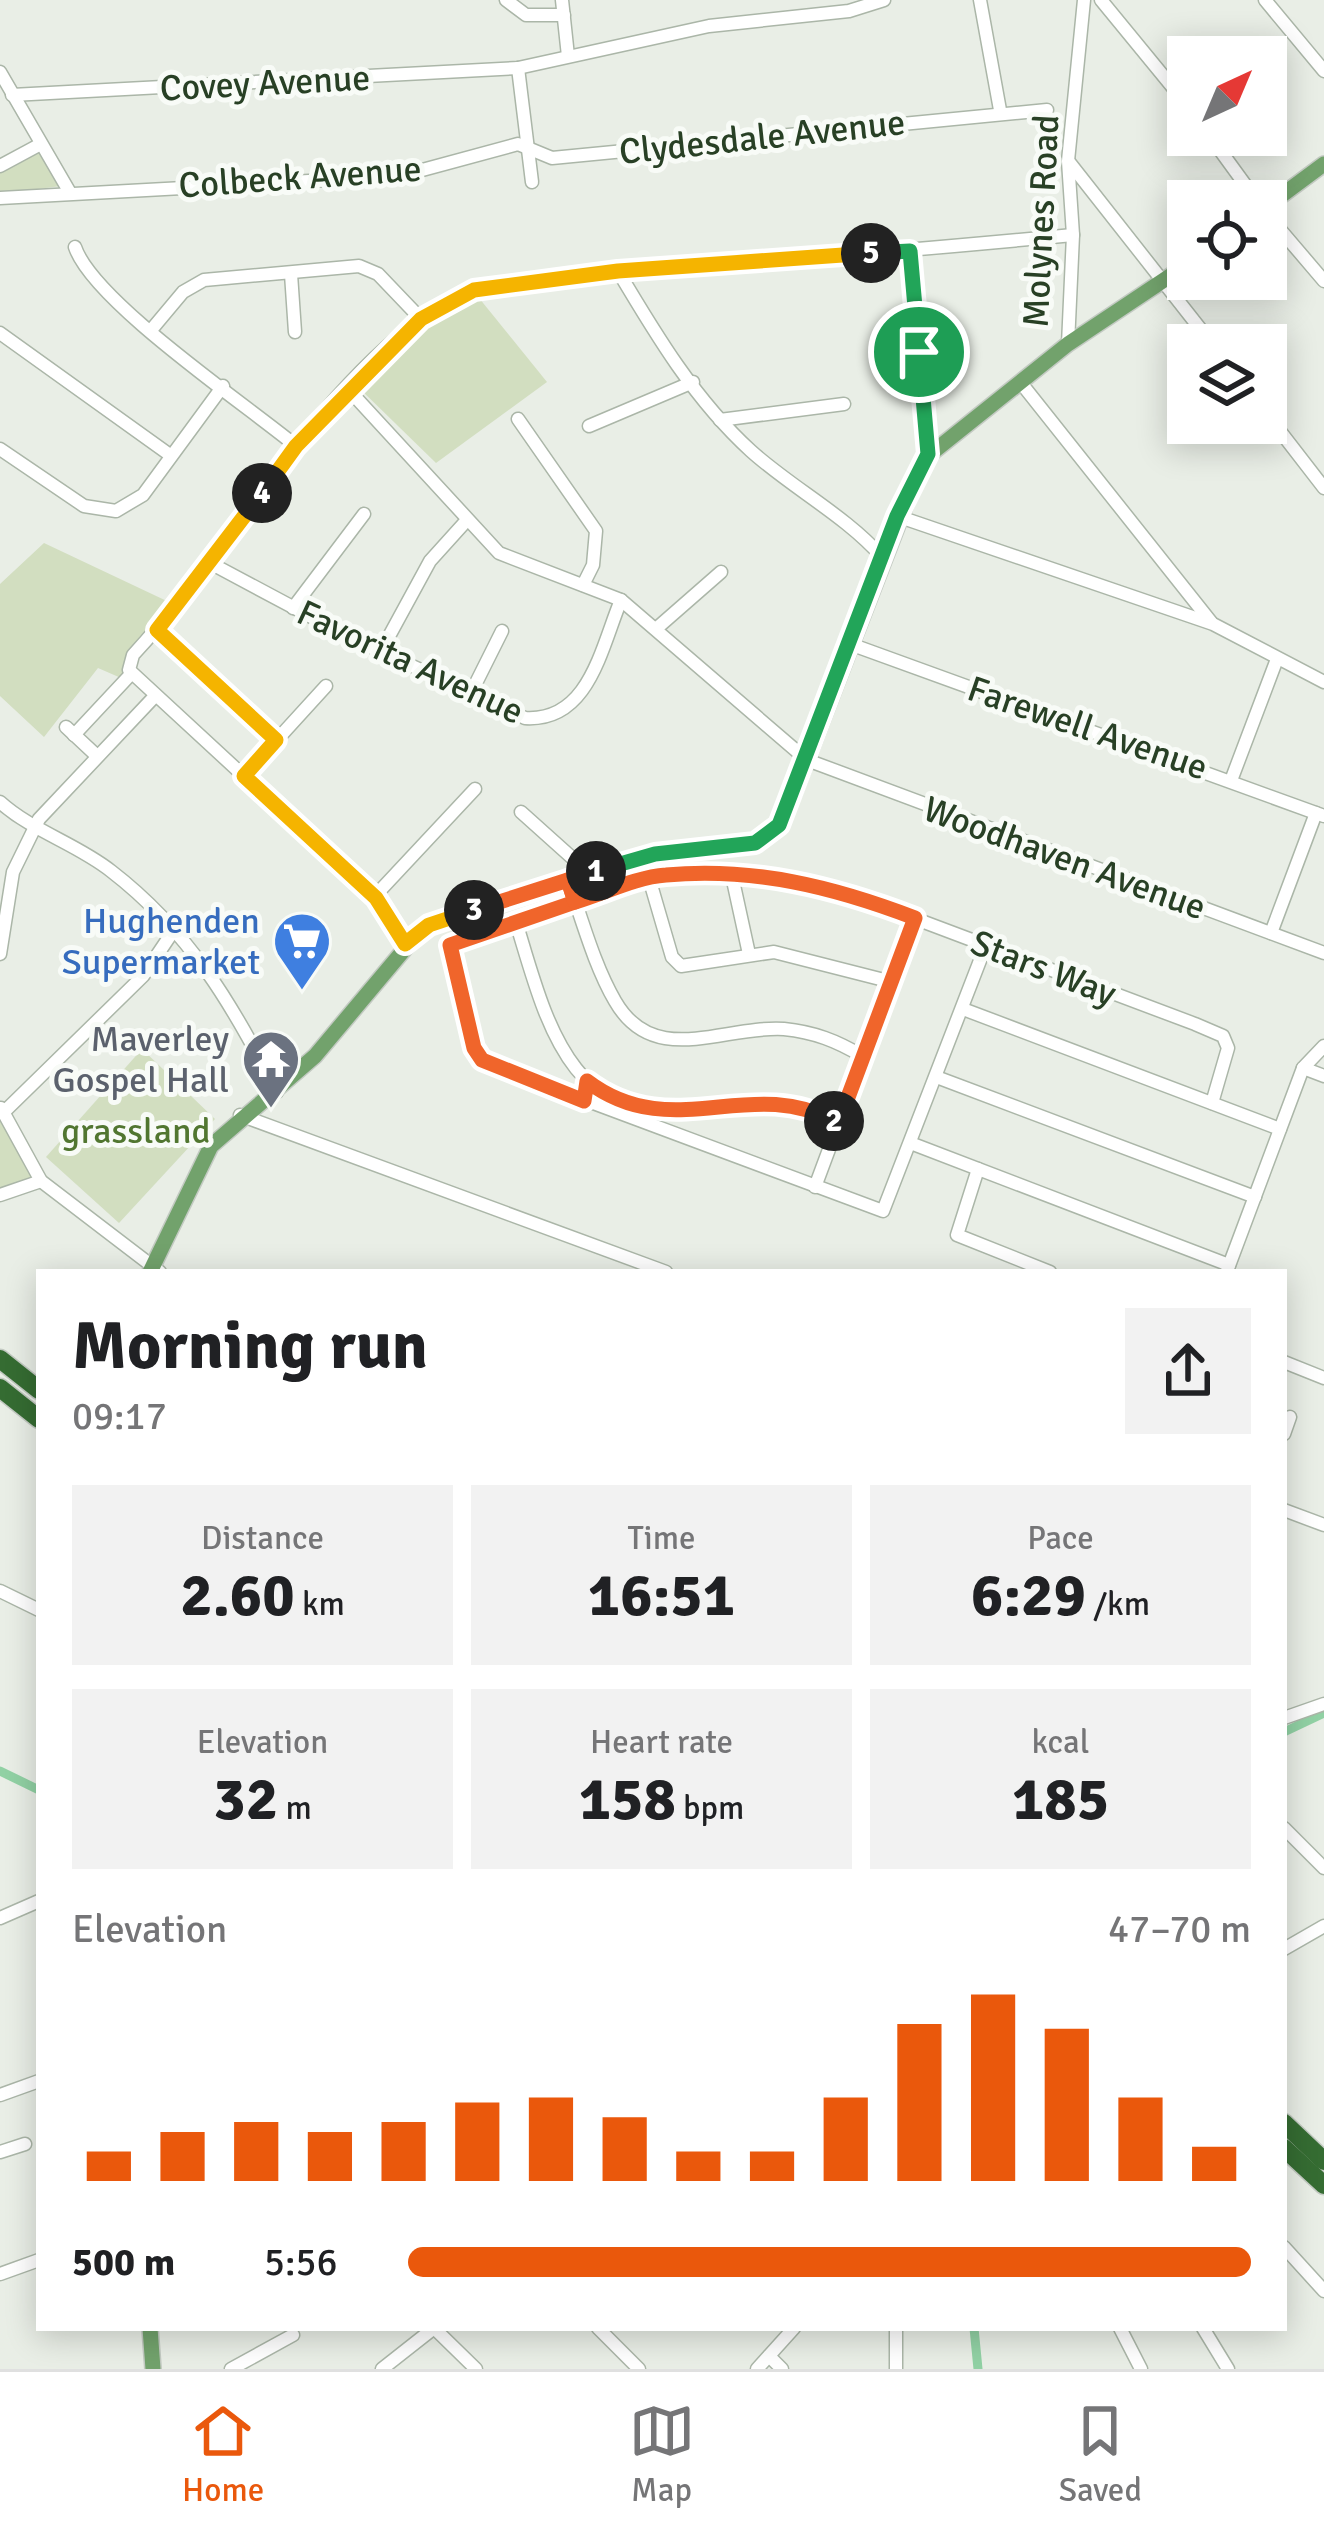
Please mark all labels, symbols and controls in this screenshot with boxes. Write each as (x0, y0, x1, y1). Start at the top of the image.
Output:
north arrow (1167, 36, 1287, 156)
map controls (1167, 36, 1287, 444)
street label: Covey Avenue (159, 56, 371, 111)
street label: Clydesdale Avenue (617, 100, 907, 175)
street label: Molynes Road (1013, 113, 1070, 329)
street label: Colbeck Avenue (177, 147, 423, 208)
button: locate (1167, 180, 1287, 300)
pin: 5 (841, 223, 901, 283)
text: 5 (862, 232, 880, 273)
pin (868, 301, 970, 403)
icon: arrive (886, 319, 952, 385)
button: layers (1167, 324, 1287, 444)
pin: 4 (232, 463, 292, 523)
text: 4 (253, 472, 271, 513)
street label: Favorita Avenue (290, 590, 531, 734)
street label: Farewell Avenue (962, 666, 1213, 791)
street label: Woodhaven Avenue (917, 786, 1212, 930)
pin: 1 (566, 841, 626, 901)
text: 1 (587, 850, 605, 891)
pin: 3 (444, 880, 504, 940)
text: 3 (465, 889, 483, 930)
place label: Hughenden Supermarket (62, 899, 260, 985)
supermarket icon: Hughenden Supermarket (271, 910, 333, 992)
street label: Stars Way (965, 920, 1122, 1017)
place label: Maverley Gospel Hall (53, 1017, 229, 1103)
temple icon: Maverley Gospel Hall (240, 1028, 302, 1110)
pin: 2 (804, 1091, 864, 1151)
text: 2 (825, 1100, 843, 1141)
park label: grassland (61, 1109, 211, 1154)
text: Morning run (72, 1306, 428, 1387)
button: share (1125, 1308, 1251, 1434)
text: 09:17 (72, 1392, 167, 1440)
text: Distance (201, 1518, 324, 1559)
text: Time (628, 1518, 696, 1559)
text: Pace (1027, 1518, 1094, 1559)
text: 2.60 (180, 1559, 295, 1633)
text: 16:51 (588, 1559, 735, 1633)
text: 6:29 (971, 1559, 1086, 1633)
text: km (295, 1584, 345, 1625)
text: /km (1086, 1584, 1150, 1625)
text: Elevation (197, 1722, 328, 1763)
text: Heart rate (590, 1722, 733, 1763)
text: kcal (1032, 1722, 1089, 1763)
text: 32 (213, 1763, 278, 1837)
text: 158 (579, 1763, 676, 1837)
text: 185 (1012, 1763, 1109, 1837)
text: m (278, 1788, 312, 1829)
text: bpm (676, 1788, 744, 1829)
text: Elevation (72, 1905, 227, 1953)
text: 47–70 m (1108, 1905, 1251, 1953)
text: 500 m (72, 2238, 175, 2286)
text: 5:56 (264, 2238, 338, 2286)
tab: Home (182, 2398, 264, 2511)
tab: Map (629, 2398, 695, 2511)
tab: Saved (1059, 2398, 1142, 2511)

